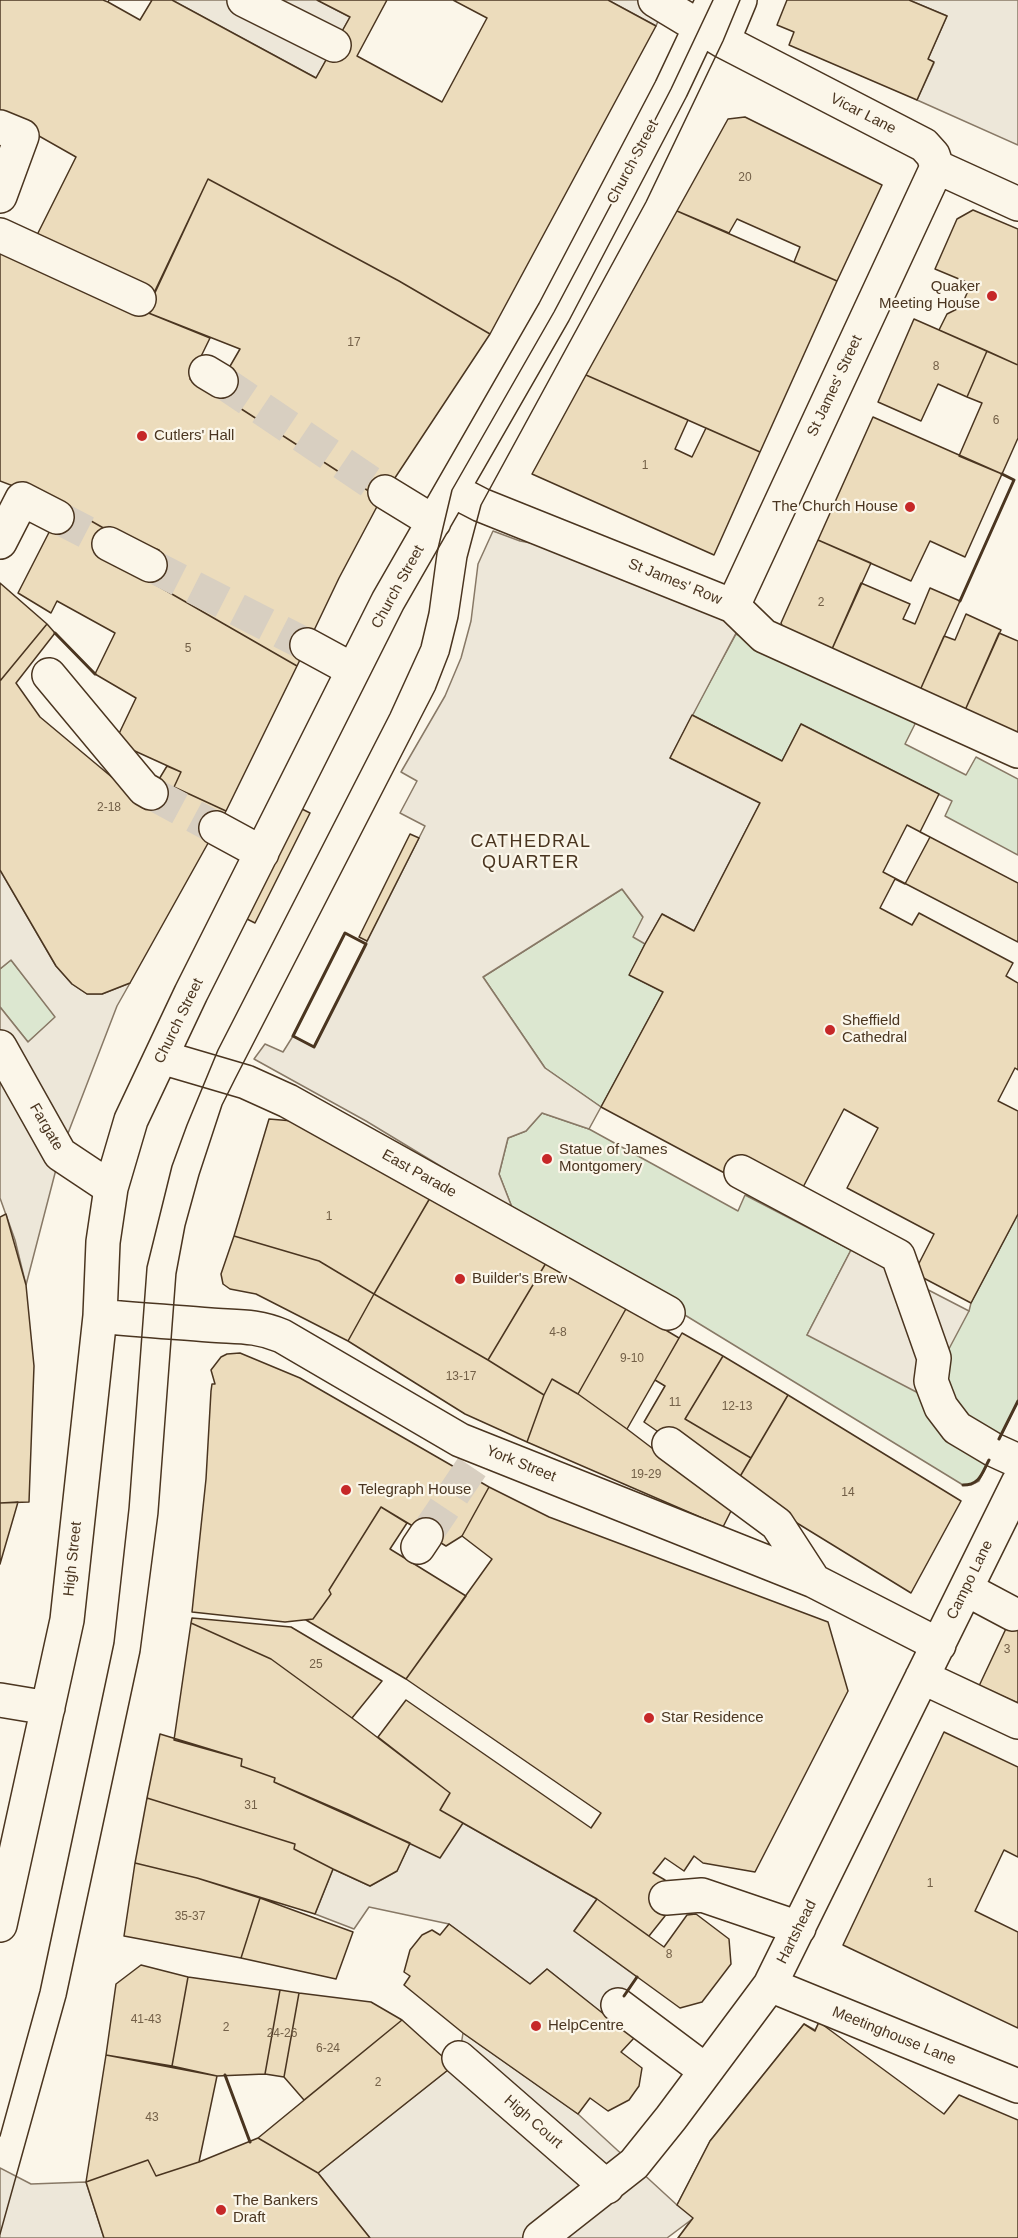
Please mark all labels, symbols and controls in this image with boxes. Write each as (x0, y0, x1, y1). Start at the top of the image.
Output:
street label: Vicar Lane (827, 90, 899, 138)
street label: Church Street (603, 117, 663, 207)
house number: 20 (738, 171, 752, 185)
place label: Quaker Meeting House (879, 278, 980, 313)
marker: Quaker Meeting House (985, 289, 999, 303)
street label: St James' Street (804, 333, 866, 439)
house number: 17 (347, 336, 361, 350)
house number: 8 (933, 360, 939, 374)
house number: 6 (993, 414, 999, 428)
place label: Cutlers' Hall (154, 427, 234, 445)
marker: Cutlers' Hall (135, 429, 149, 443)
house number: 1 (642, 459, 648, 473)
place label: The Church House (772, 498, 898, 516)
marker: The Church House (903, 500, 917, 514)
street label: Church Street (368, 542, 428, 632)
street label: St James' Row (625, 555, 725, 609)
house number: 2 (818, 596, 824, 610)
house number: 5 (185, 642, 191, 656)
house number: 2-18 (97, 801, 121, 815)
district label: CATHEDRAL QUARTER (470, 831, 592, 874)
street label: Church Street (151, 975, 207, 1067)
place label: Sheffield Cathedral (842, 1012, 907, 1047)
marker: Sheffield Cathedral (823, 1023, 837, 1037)
street label: Fargate (25, 1100, 67, 1154)
place label: Statue of James Montgomery (559, 1141, 667, 1176)
street label: East Parade (379, 1146, 459, 1202)
marker: Statue of James Montgomery (540, 1152, 554, 1166)
house number: 1 (326, 1210, 332, 1224)
place label: Builder's Brew (472, 1270, 567, 1288)
marker: Builder's Brew (453, 1272, 467, 1286)
house number: 4-8 (549, 1326, 567, 1340)
house number: 9-10 (620, 1352, 644, 1366)
house number: 13-17 (446, 1370, 476, 1384)
house number: 11 (669, 1396, 681, 1410)
house number: 12-13 (722, 1400, 752, 1414)
street label: York Street (483, 1442, 559, 1486)
house number: 19-29 (631, 1468, 661, 1482)
place label: Telegraph House (358, 1481, 471, 1499)
marker: Telegraph House (339, 1483, 353, 1497)
house number: 14 (841, 1486, 855, 1500)
street label: High Street (60, 1521, 86, 1597)
street label: Campo Lane (943, 1537, 997, 1623)
house number: 3 (1004, 1643, 1010, 1657)
house number: 25 (309, 1658, 323, 1672)
place label: Star Residence (661, 1709, 764, 1727)
marker: Star Residence (642, 1711, 656, 1725)
house number: 31 (244, 1799, 258, 1813)
house number: 1 (927, 1877, 933, 1891)
street label: Hartshead (773, 1897, 821, 1967)
house number: 35-37 (175, 1910, 205, 1924)
house number: 8 (666, 1948, 672, 1962)
street label: Meetinghouse Lane (830, 2003, 958, 2069)
house number: 41-43 (131, 2013, 161, 2027)
place label: HelpCentre (548, 2017, 624, 2035)
marker: HelpCentre (529, 2019, 543, 2033)
house number: 2 (223, 2021, 229, 2035)
house number: 24-26 (267, 2027, 297, 2041)
house number: 6-24 (316, 2042, 340, 2056)
house number: 2 (375, 2076, 381, 2090)
street label: High Court (500, 2092, 566, 2152)
house number: 43 (145, 2111, 159, 2125)
place label: The Bankers Draft (233, 2192, 318, 2227)
marker: The Bankers Draft (214, 2203, 228, 2217)

